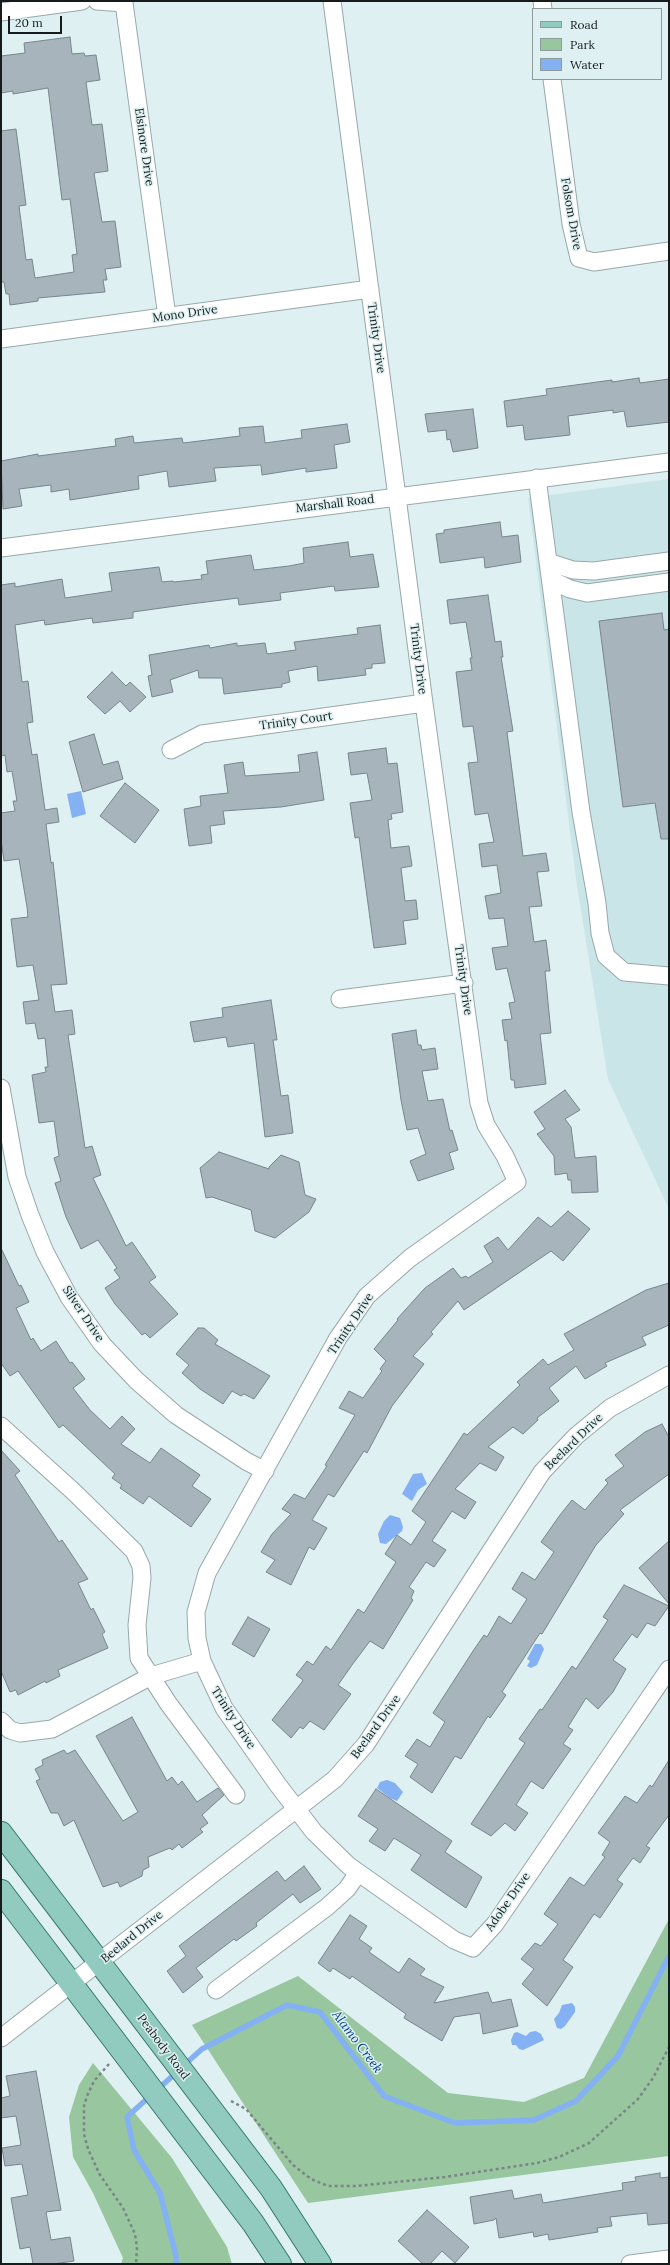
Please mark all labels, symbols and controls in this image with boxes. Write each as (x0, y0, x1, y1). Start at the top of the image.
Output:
scale bar (10, 8, 64, 34)
legend (532, 8, 662, 80)
text: 20 m (15, 15, 43, 30)
text: Road (570, 17, 598, 32)
text: Park (570, 37, 595, 52)
text: Water (570, 57, 604, 72)
street label: Elsinore Drive (131, 107, 157, 187)
street label: Folsom Drive (558, 177, 584, 251)
street label: Mono Drive (152, 302, 218, 326)
street label: Trinity Drive (364, 302, 388, 374)
street label: Marshall Road (295, 492, 375, 516)
street label: Trinity Drive (407, 623, 429, 695)
street label: Trinity Court (259, 709, 333, 733)
street label: Trinity Drive (451, 944, 475, 1016)
street label: Silver Drive (59, 1283, 107, 1345)
street label: Trinity Drive (325, 1291, 377, 1357)
street label: Beelard Drive (542, 1411, 606, 1473)
street label: Trinity Drive (208, 1684, 258, 1752)
street label: Beelard Drive (348, 1692, 404, 1762)
street label: Adobe Drive (482, 1870, 534, 1934)
street label: Beelard Drive (98, 1908, 166, 1966)
water label: Alamo Creek (328, 2008, 386, 2076)
street label: Peabody Road (134, 2011, 192, 2083)

